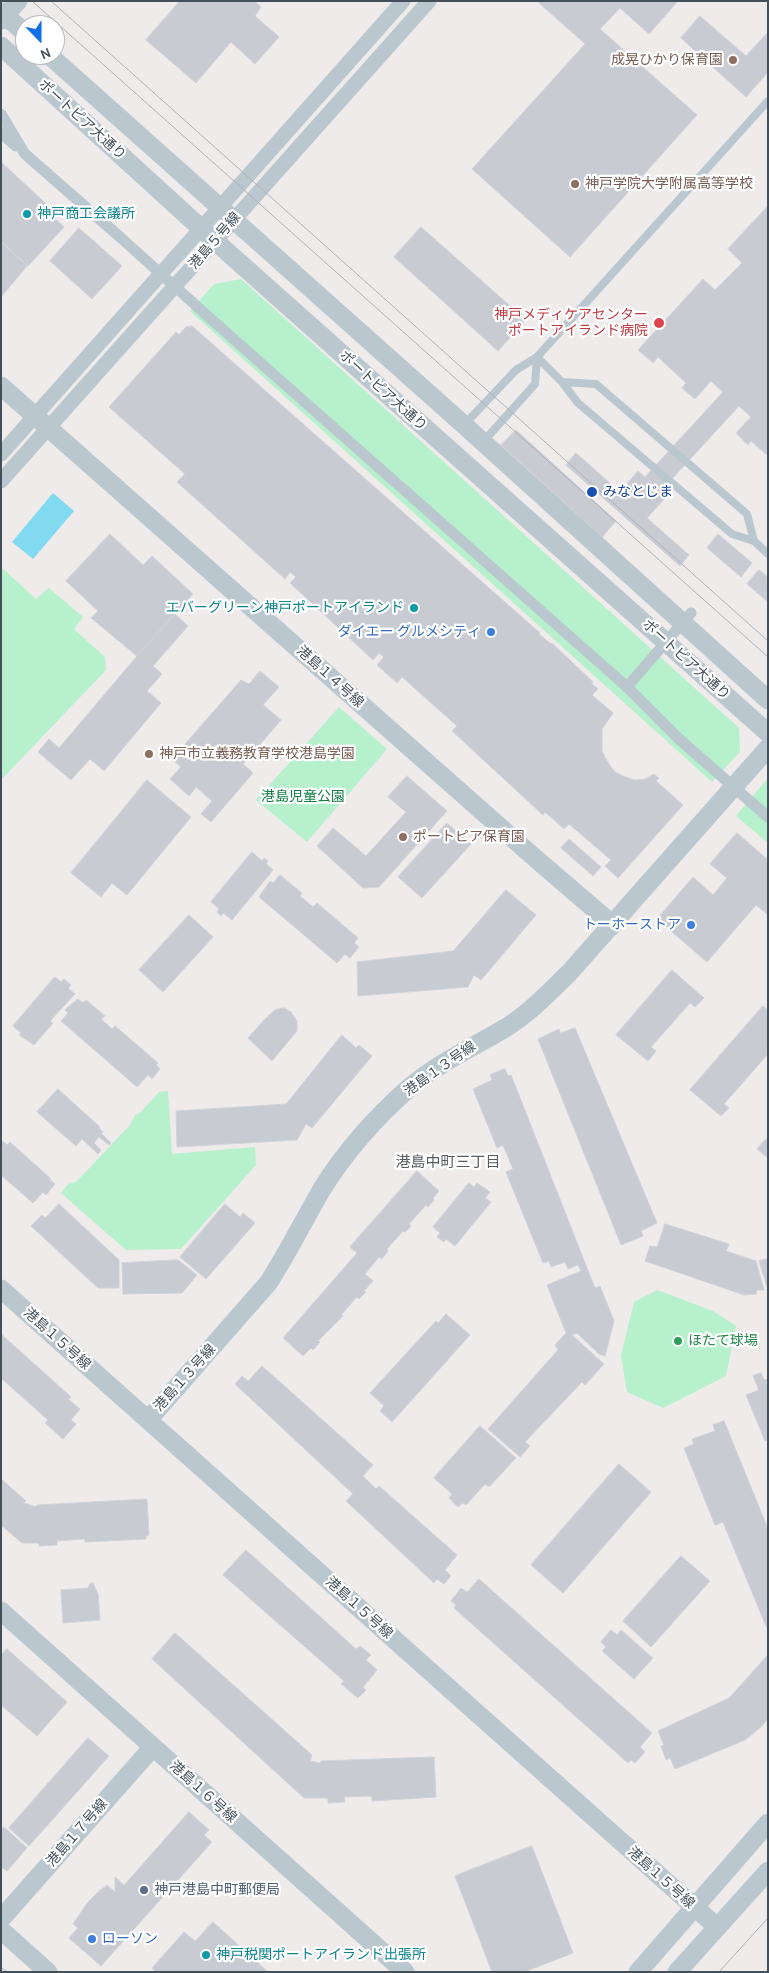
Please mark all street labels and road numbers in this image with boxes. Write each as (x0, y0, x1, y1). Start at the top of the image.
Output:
street label: ポートピア大通り (35, 76, 129, 164)
street label: 港島５号線 (186, 209, 244, 273)
street label: ポートピア大通り (336, 347, 430, 435)
street label: ポートピア大通り (639, 616, 733, 704)
street label: 港島１４号線 (293, 643, 367, 711)
street label: 港島１３号線 (401, 1038, 479, 1100)
street label: 港島１５号線 (20, 1305, 94, 1373)
street label: 港島１３号線 (151, 1341, 219, 1415)
street label: 港島１５号線 (322, 1574, 396, 1642)
street label: 港島１６号線 (166, 1758, 240, 1826)
street label: 港島１７号線 (43, 1796, 111, 1870)
street label: 港島１５号線 (624, 1844, 698, 1912)

